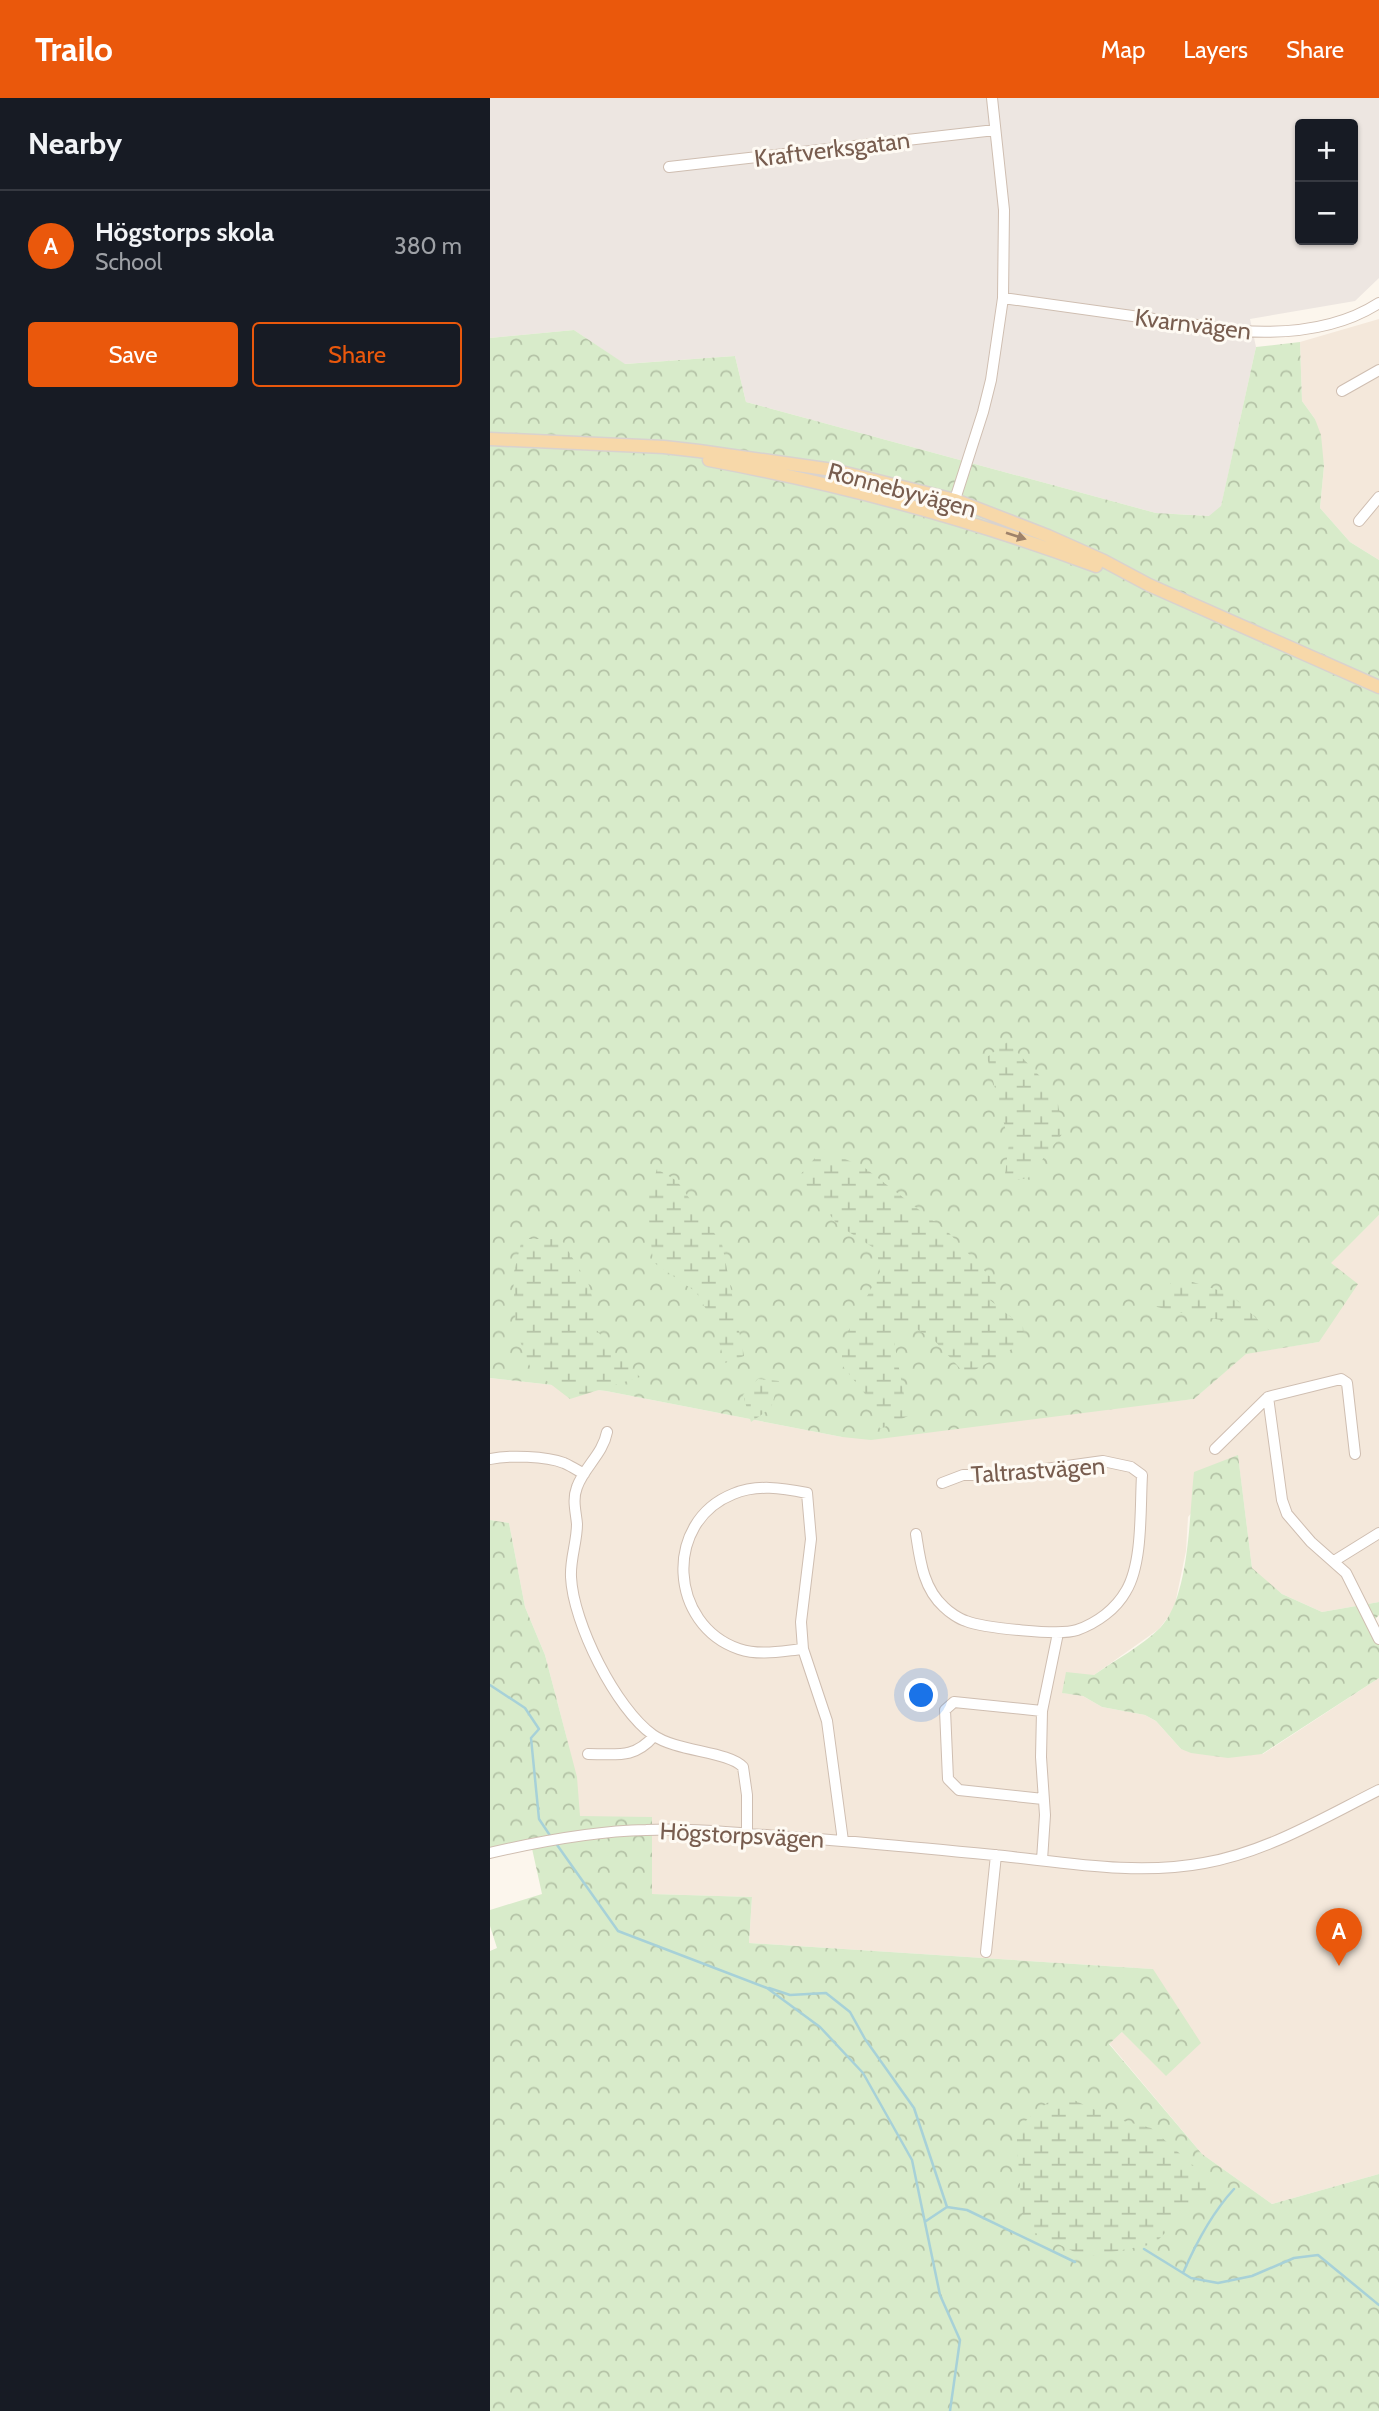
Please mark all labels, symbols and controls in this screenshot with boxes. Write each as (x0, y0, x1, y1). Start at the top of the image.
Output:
text: Trailo (35, 29, 113, 69)
text: Map (1101, 35, 1145, 64)
text: Layers (1183, 35, 1248, 64)
text: Share (1286, 35, 1344, 64)
map controls (1295, 119, 1358, 245)
button: + (1295, 119, 1358, 182)
text: Nearby (28, 125, 122, 162)
street label: Kraftverksgatan (752, 125, 912, 173)
button: − (1295, 182, 1358, 245)
text: Högstorps skola (95, 216, 274, 248)
text: A (44, 232, 58, 260)
text: 380 m (394, 232, 462, 260)
text: School (95, 248, 162, 276)
street label: Kvarnvägen (1133, 302, 1253, 346)
button: Save (28, 322, 238, 387)
button: Share (252, 322, 462, 387)
street label: Ronnebyvägen (825, 456, 979, 524)
one-way arrow (1006, 532, 1027, 542)
street label: Taltrastvägen (970, 1451, 1106, 1489)
your location (904, 1678, 938, 1712)
street label: Högstorpsvägen (659, 1816, 825, 1854)
pin: A (1316, 1908, 1362, 1966)

